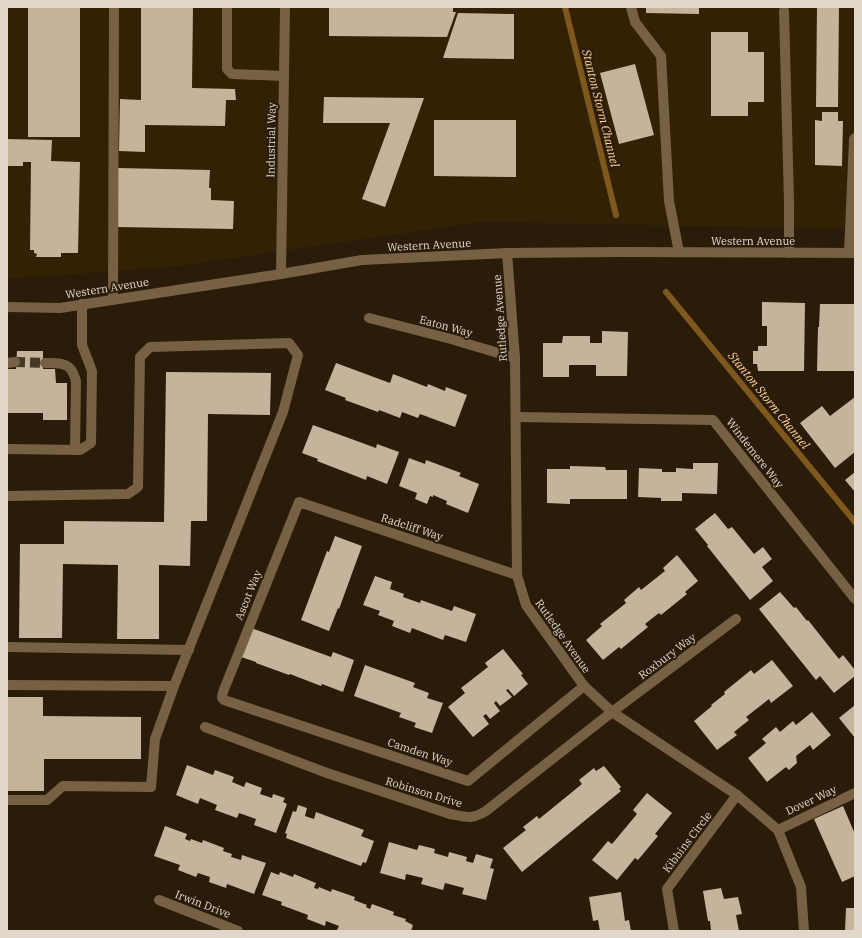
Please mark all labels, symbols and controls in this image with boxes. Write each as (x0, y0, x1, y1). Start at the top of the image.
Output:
water label: Stanton Storm Channel (579, 47, 623, 169)
street label: Industrial Way (263, 102, 279, 178)
street label: Western Avenue (711, 234, 795, 248)
street label: Western Avenue (387, 236, 472, 254)
street label: Western Avenue (64, 274, 150, 302)
street label: Rutledge Avenue (490, 274, 510, 362)
street label: Eaton Way (418, 312, 474, 340)
water label: Stanton Storm Channel (725, 348, 813, 452)
street label: Windemere Way (723, 415, 787, 491)
street label: Radcliff Way (379, 510, 445, 544)
street label: Ascot Way (232, 568, 264, 622)
street label: Rutledge Avenue (532, 596, 594, 676)
street label: Roxbury Way (636, 630, 699, 682)
street label: Camden Way (386, 735, 454, 769)
street label: Robinson Drive (384, 774, 464, 810)
street label: Dover Way (783, 782, 839, 818)
street label: Kibbins Circle (659, 808, 715, 875)
street label: Irwin Drive (173, 887, 233, 921)

